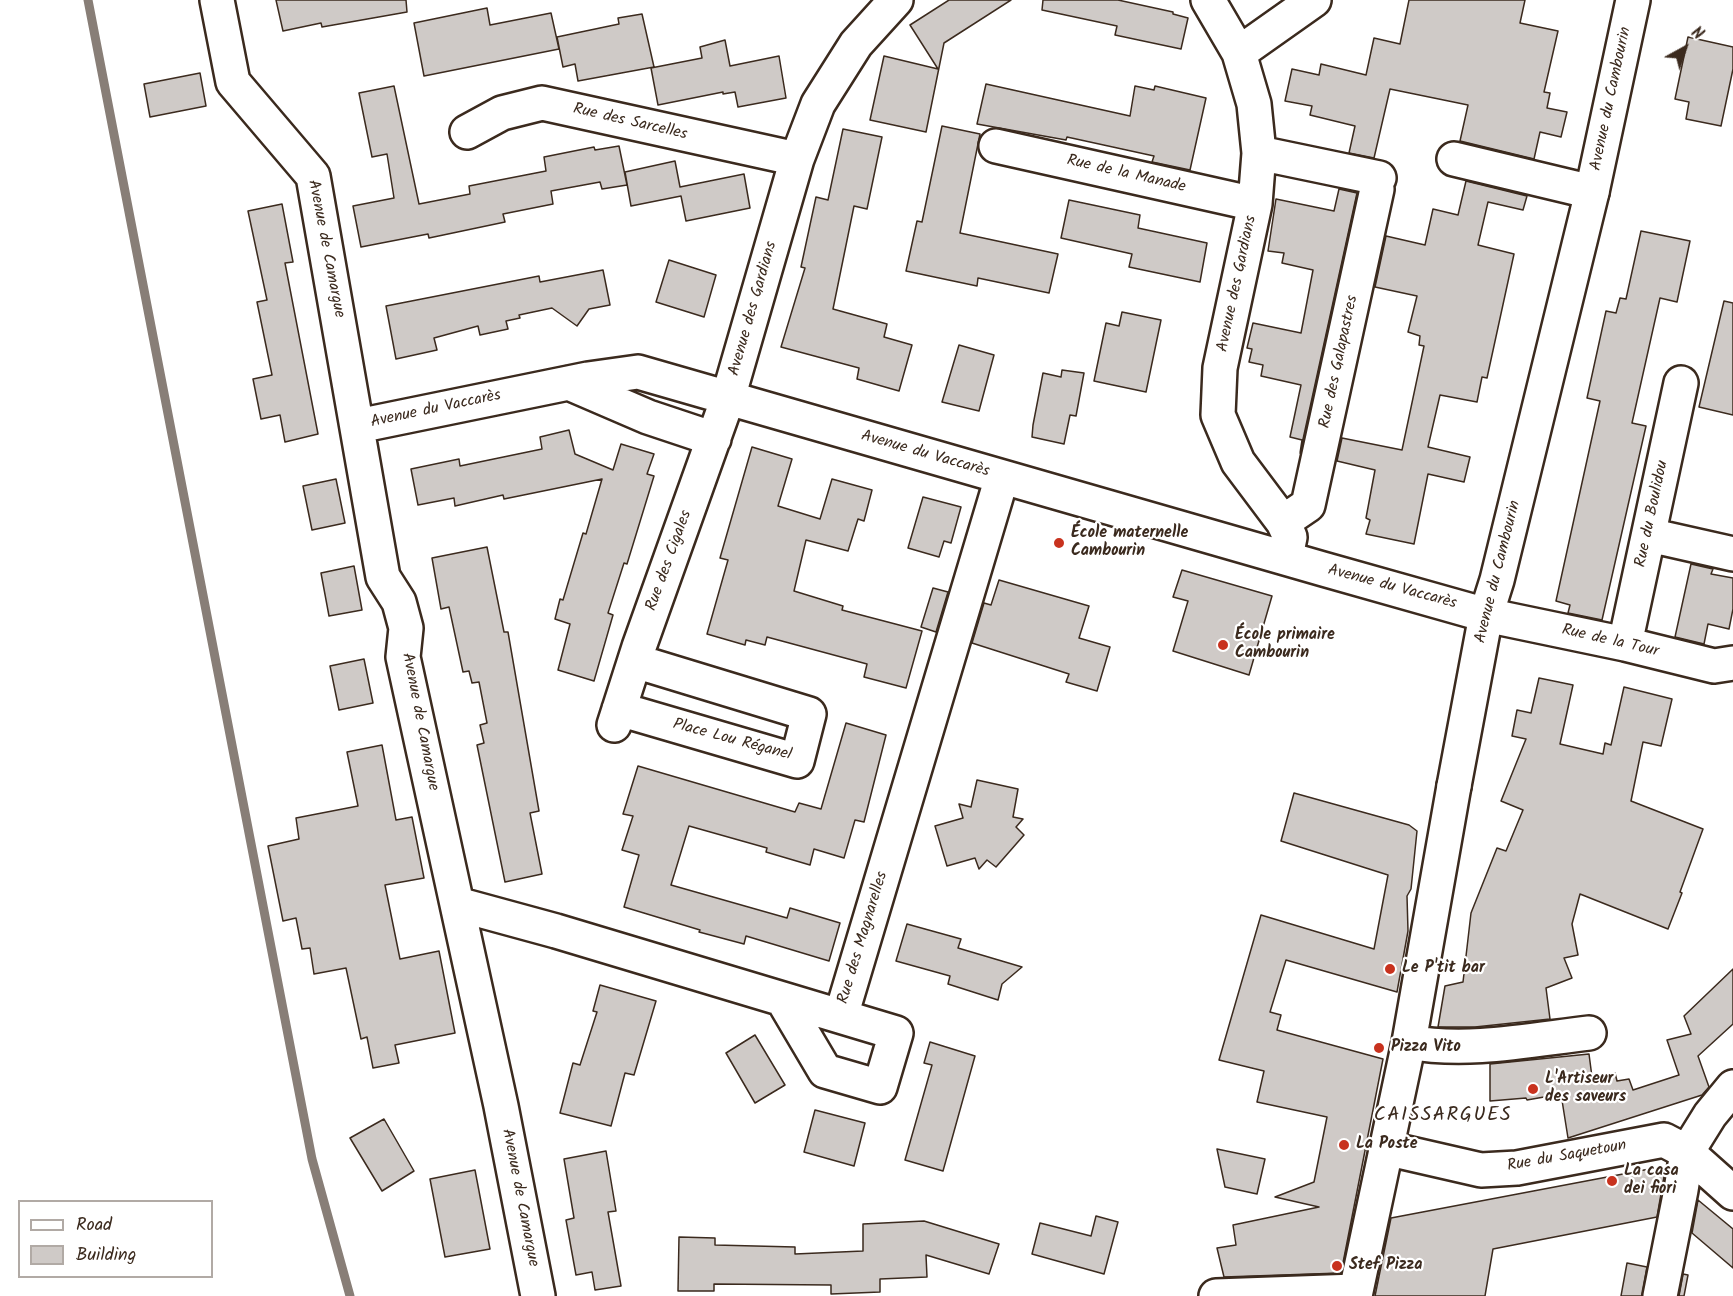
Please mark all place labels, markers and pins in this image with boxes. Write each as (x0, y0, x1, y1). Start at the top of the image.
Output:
place label: École maternelle Cambourin (1071, 524, 1188, 562)
marker: École maternelle Cambourin (1052, 536, 1066, 550)
place label: École primaire Cambourin (1235, 626, 1335, 664)
marker: École primaire Cambourin (1216, 638, 1230, 652)
place label: Le P'tit bar (1402, 959, 1485, 979)
marker: Le P'tit bar (1383, 962, 1397, 976)
place label: Pizza Vito (1391, 1038, 1461, 1058)
marker: Pizza Vito (1372, 1041, 1386, 1055)
place label: L'Artiseur des saveurs (1545, 1070, 1626, 1108)
marker: L'Artiseur des saveurs (1526, 1082, 1540, 1096)
place label: La Poste (1356, 1135, 1418, 1155)
marker: La Poste (1337, 1138, 1351, 1152)
place label: La casa dei fiori (1624, 1162, 1679, 1200)
marker: La casa dei fiori (1605, 1174, 1619, 1188)
place label: Stef Pizza (1349, 1256, 1422, 1276)
marker: Stef Pizza (1330, 1259, 1344, 1273)

